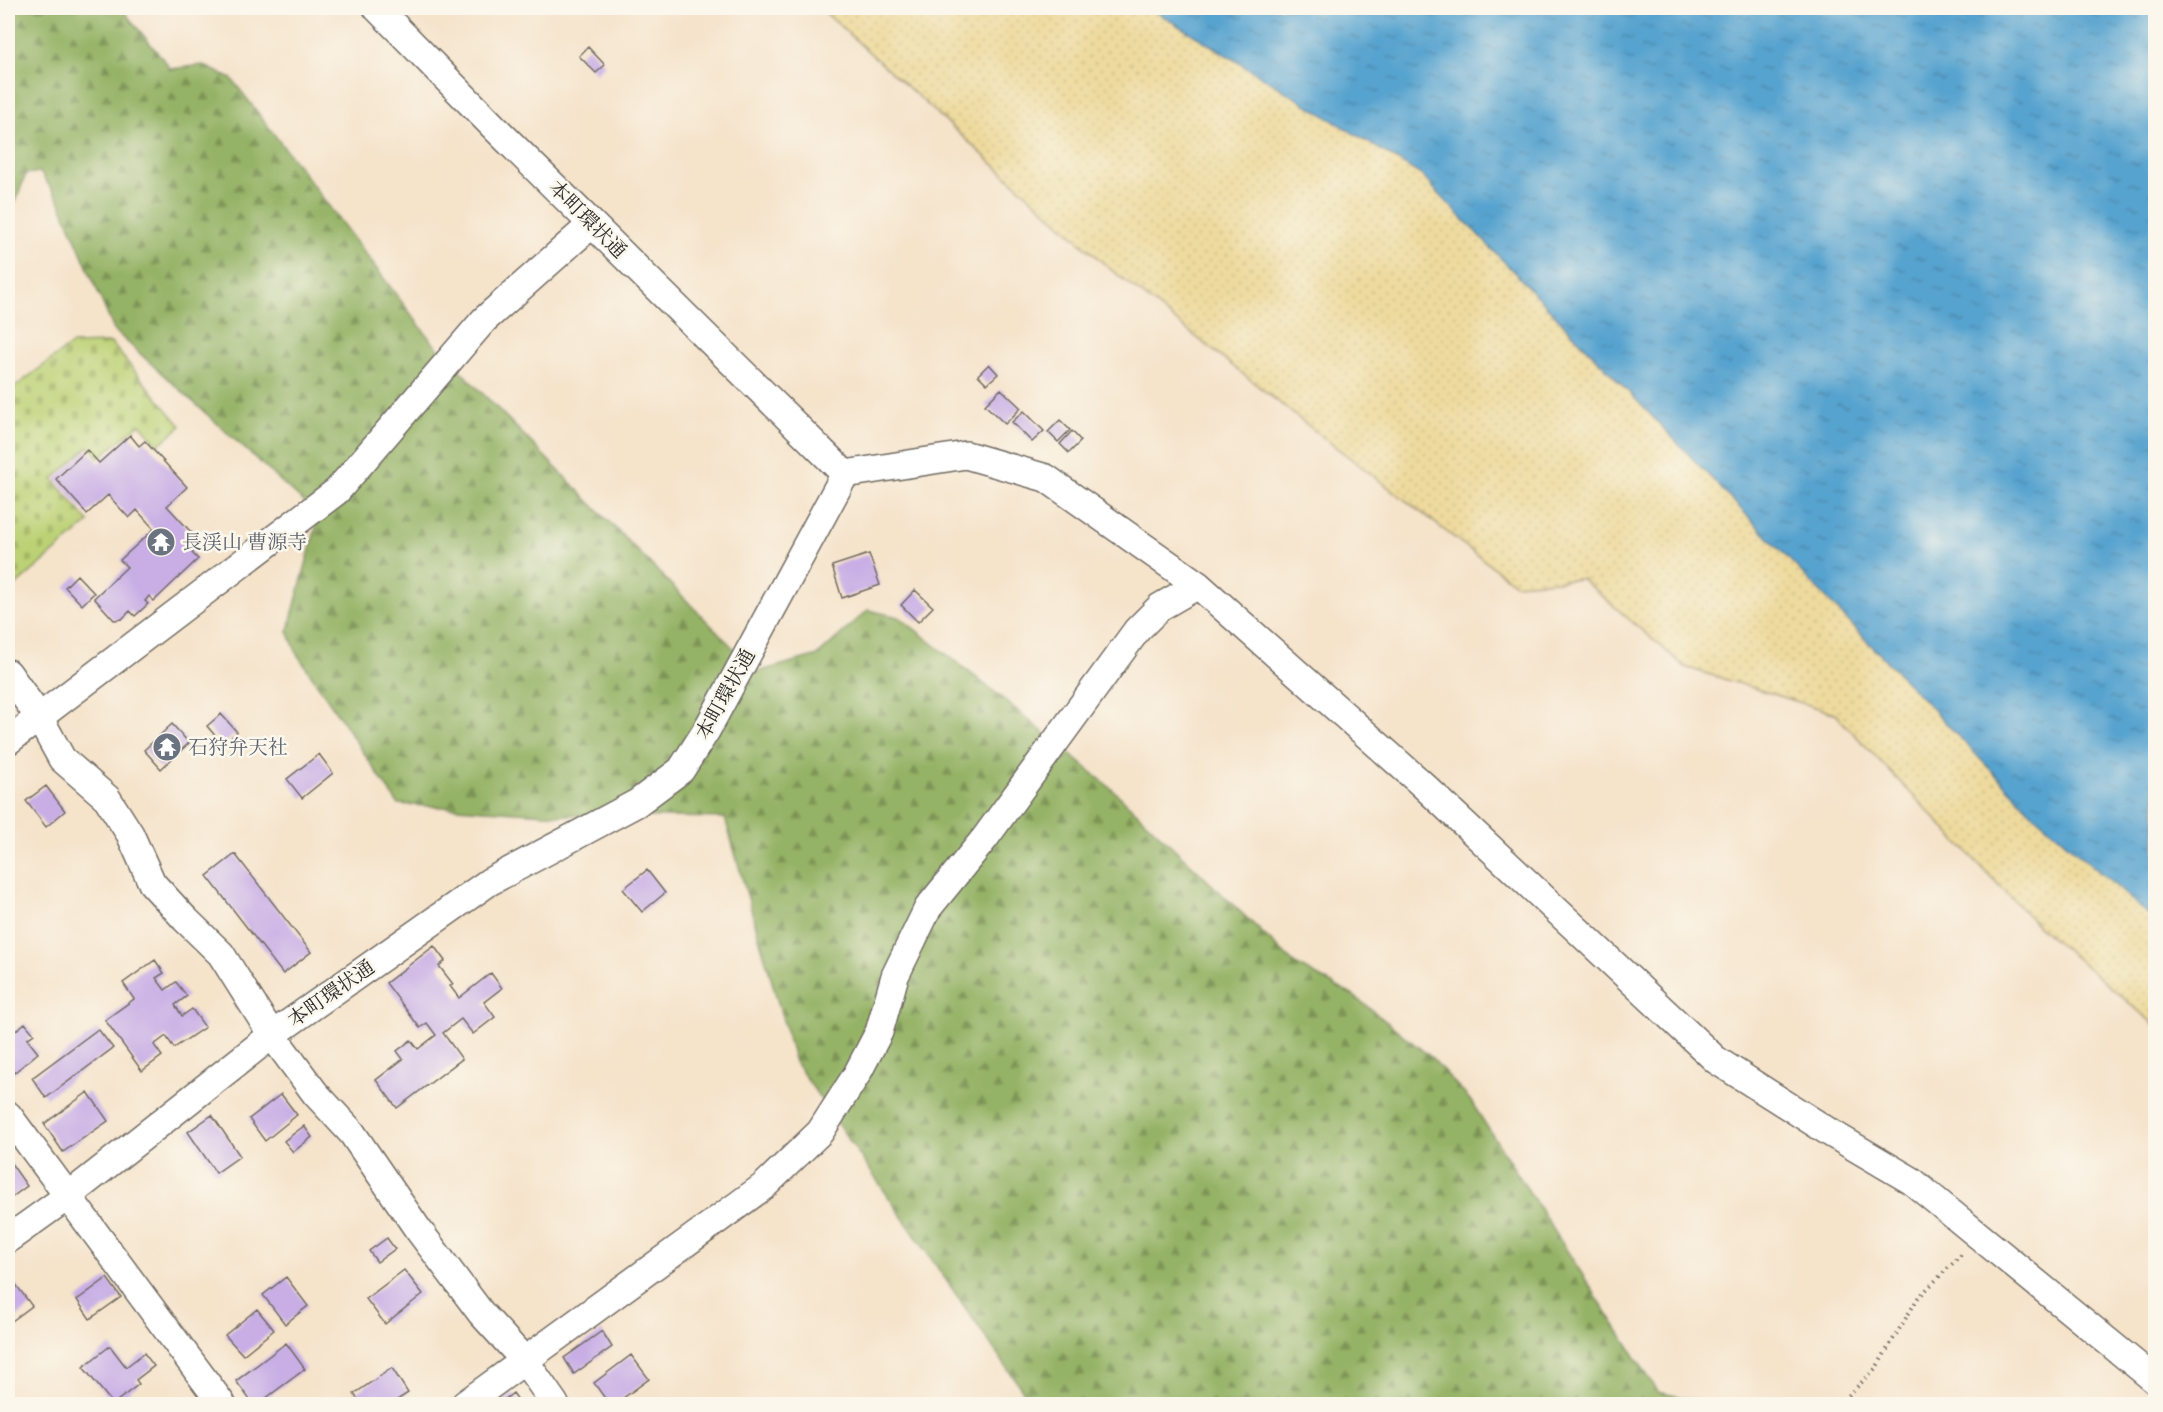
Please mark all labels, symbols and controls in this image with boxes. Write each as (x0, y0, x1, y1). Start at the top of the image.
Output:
street label: 本町環状通 (544, 175, 632, 263)
temple icon: 長渓山 曹源寺 (145, 526, 177, 558)
place label: 長渓山 曹源寺 (182, 530, 307, 554)
street label: 本町環状通 (690, 644, 760, 744)
temple icon: 石狩弁天社 (151, 731, 183, 763)
place label: 石狩弁天社 (188, 735, 288, 759)
street label: 本町環状通 (283, 954, 379, 1032)

